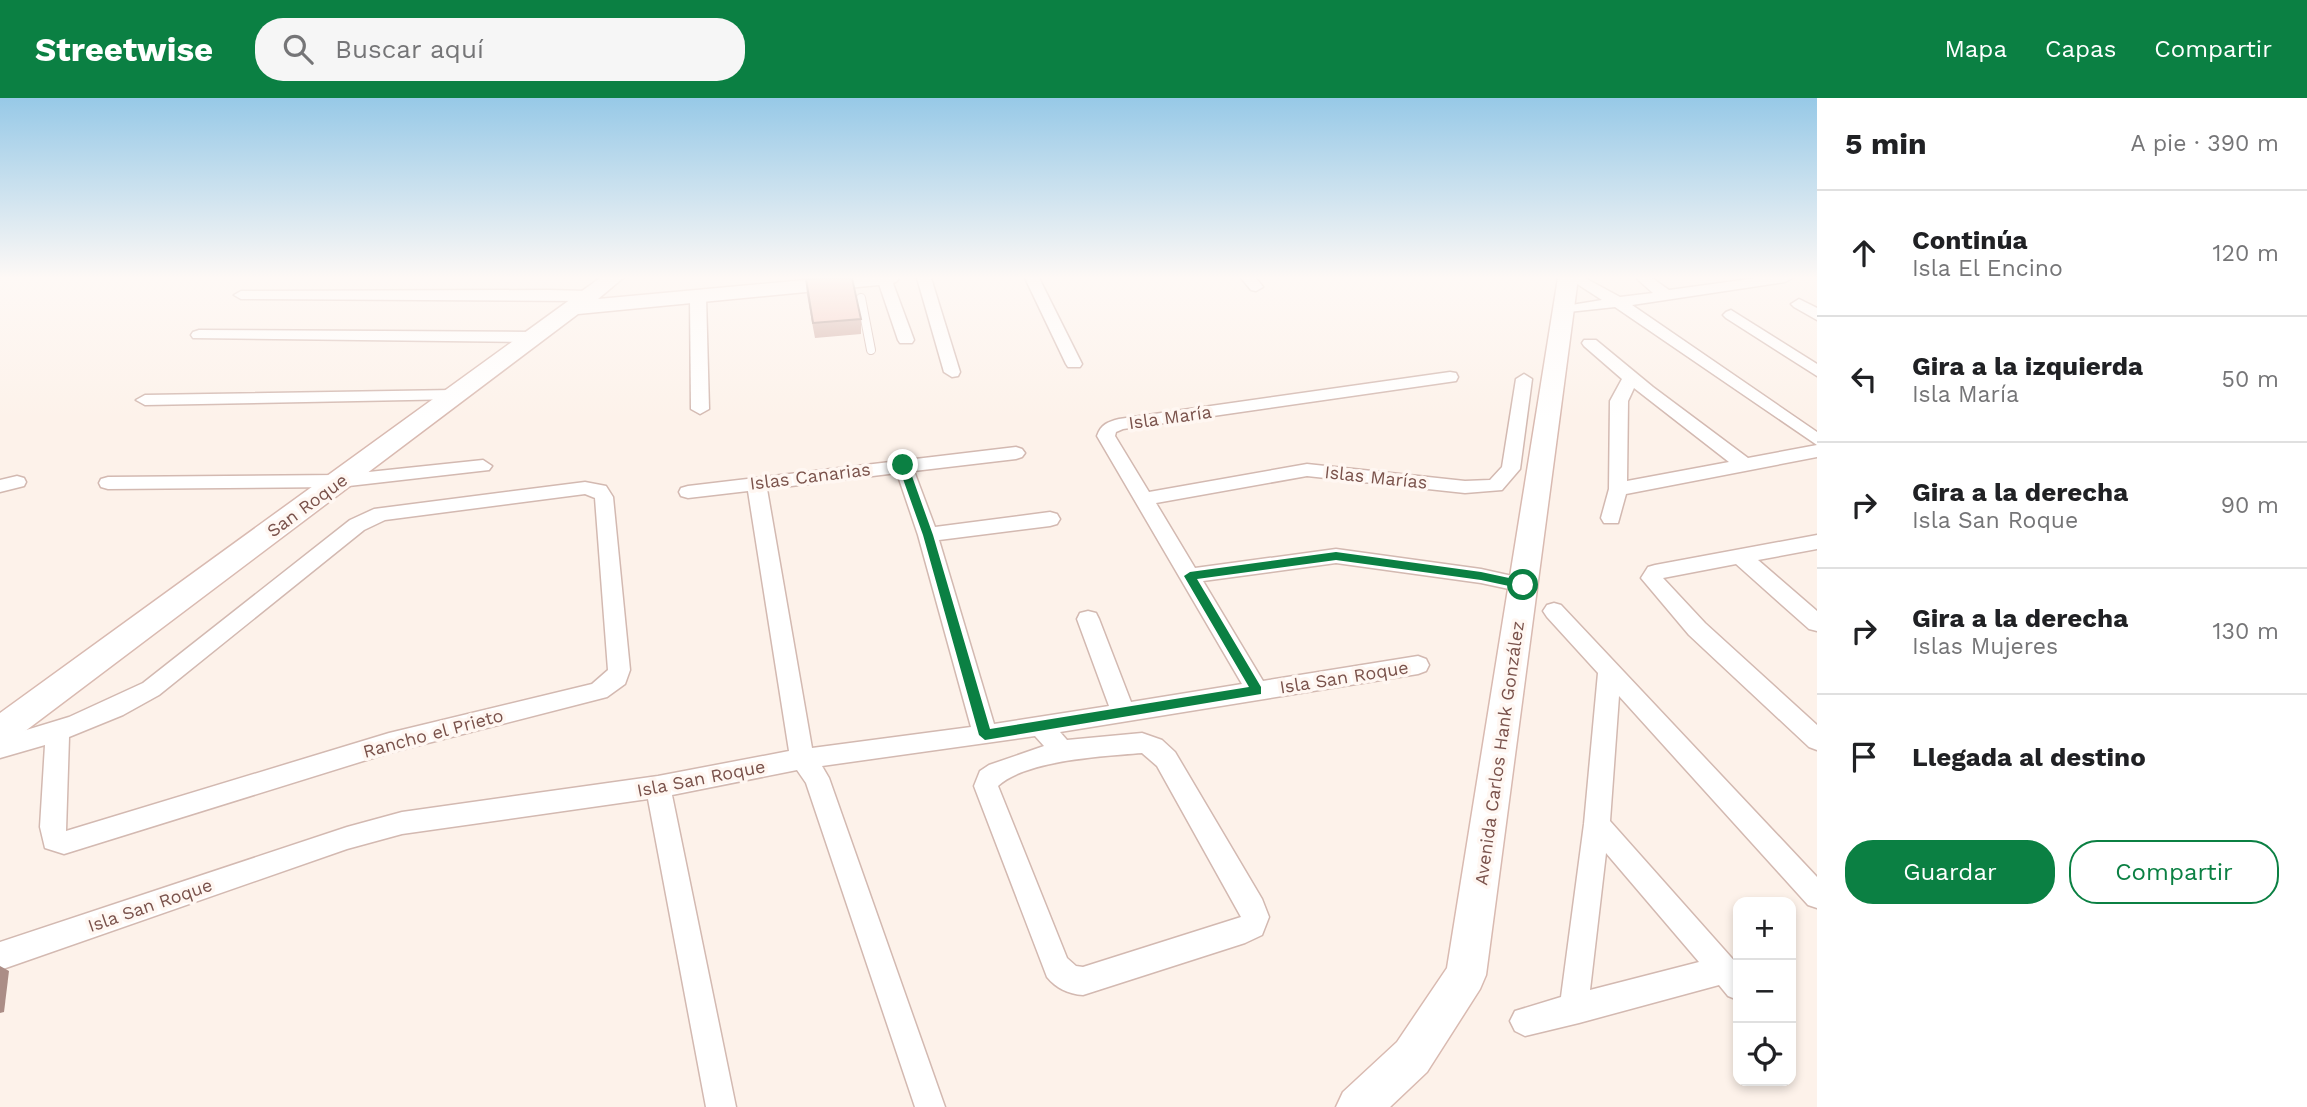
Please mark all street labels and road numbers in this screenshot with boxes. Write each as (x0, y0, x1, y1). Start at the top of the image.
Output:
street label: Isla María (1127, 401, 1213, 433)
street label: Islas Canarias (748, 458, 872, 494)
street label: Islas Marías (1324, 461, 1428, 493)
street label: San Roque (263, 469, 351, 541)
street label: Avenida Carlos Hank González (1470, 620, 1528, 886)
street label: Isla San Roque (1278, 656, 1410, 698)
street label: Rancho el Prieto (361, 704, 505, 762)
street label: Isla San Roque (635, 755, 767, 801)
street label: Isla San Roque (85, 874, 215, 936)

